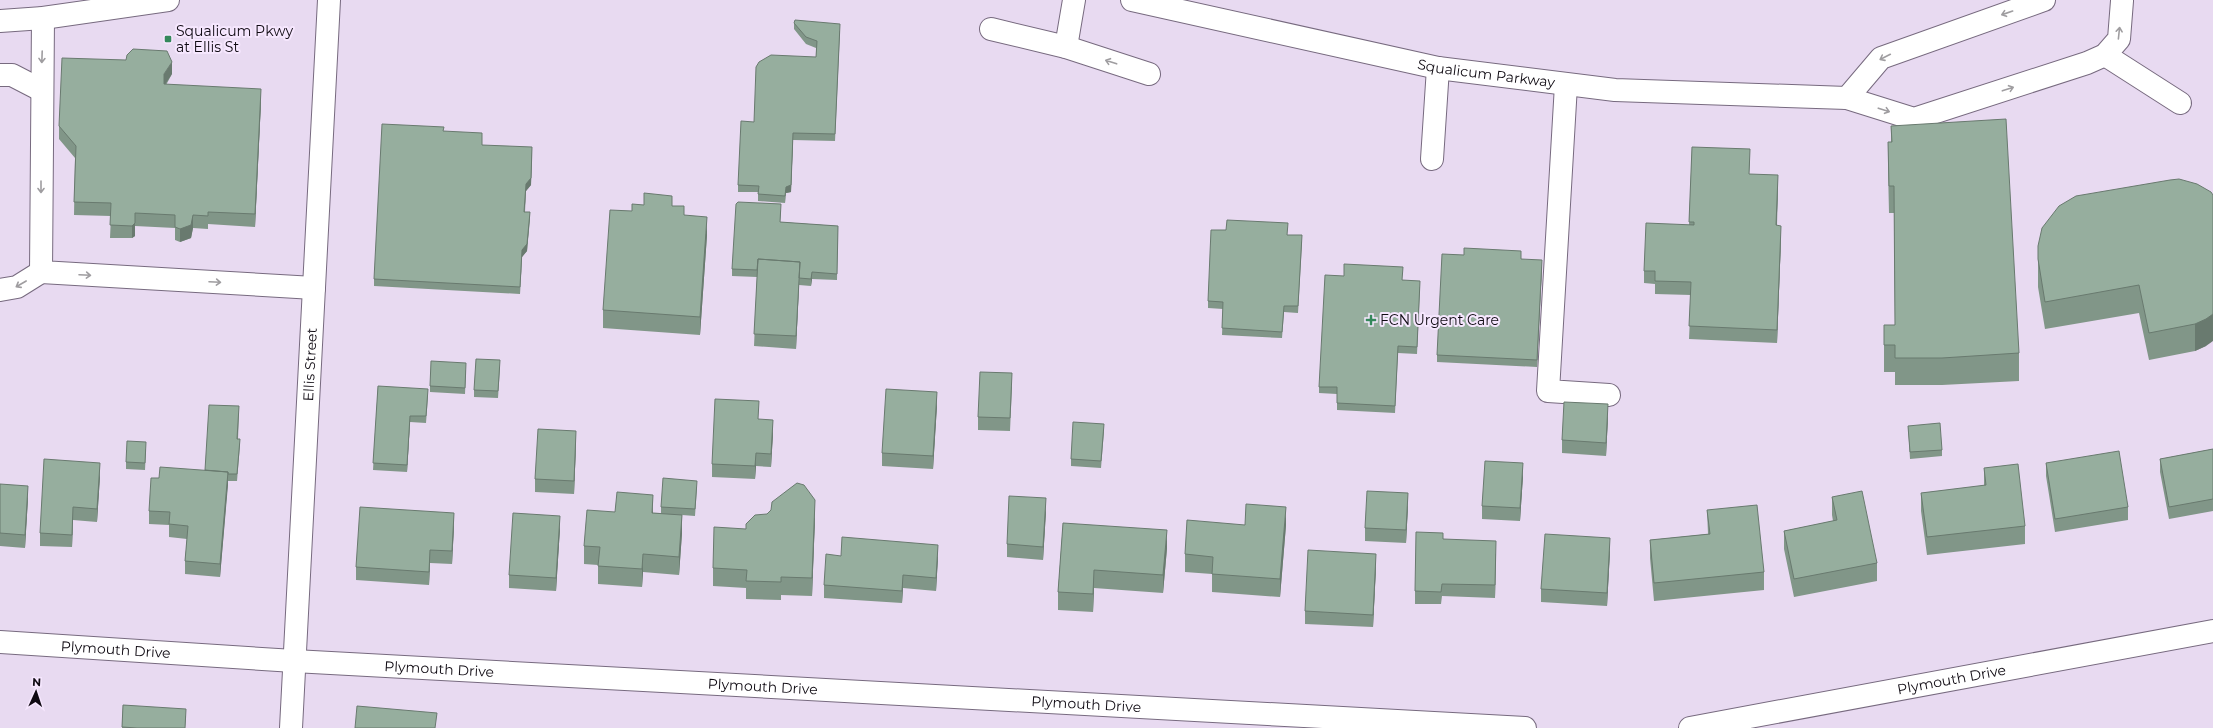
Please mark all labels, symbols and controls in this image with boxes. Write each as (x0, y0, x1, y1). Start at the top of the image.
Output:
one-way arrow (2001, 10, 2014, 17)
place label: Squalicum Pkwy at Ellis St (176, 22, 293, 56)
one-way arrow (2116, 27, 2123, 40)
marker: Squalicum Pkwy at Ellis St (163, 34, 173, 44)
one-way arrow (38, 50, 45, 63)
one-way arrow (1879, 54, 1891, 61)
street label: Squalicum Parkway (1416, 55, 1556, 92)
one-way arrow (1105, 58, 1118, 65)
one-way arrow (2002, 84, 2014, 92)
one-way arrow (1878, 106, 1890, 114)
one-way arrow (37, 180, 45, 193)
one-way arrow (78, 271, 91, 278)
one-way arrow (208, 278, 221, 286)
one-way arrow (15, 281, 27, 289)
place label: FCN Urgent Care (1380, 311, 1499, 329)
marker: FCN Urgent Care (1365, 314, 1377, 326)
street label: Ellis Street (299, 327, 321, 402)
street label: Plymouth Drive (60, 637, 171, 662)
street label: Plymouth Drive (384, 657, 495, 681)
street label: Plymouth Drive (1896, 661, 2007, 698)
north arrow (16, 672, 56, 712)
text: N (32, 675, 41, 689)
street label: Plymouth Drive (707, 675, 818, 698)
street label: Plymouth Drive (1031, 692, 1142, 716)

